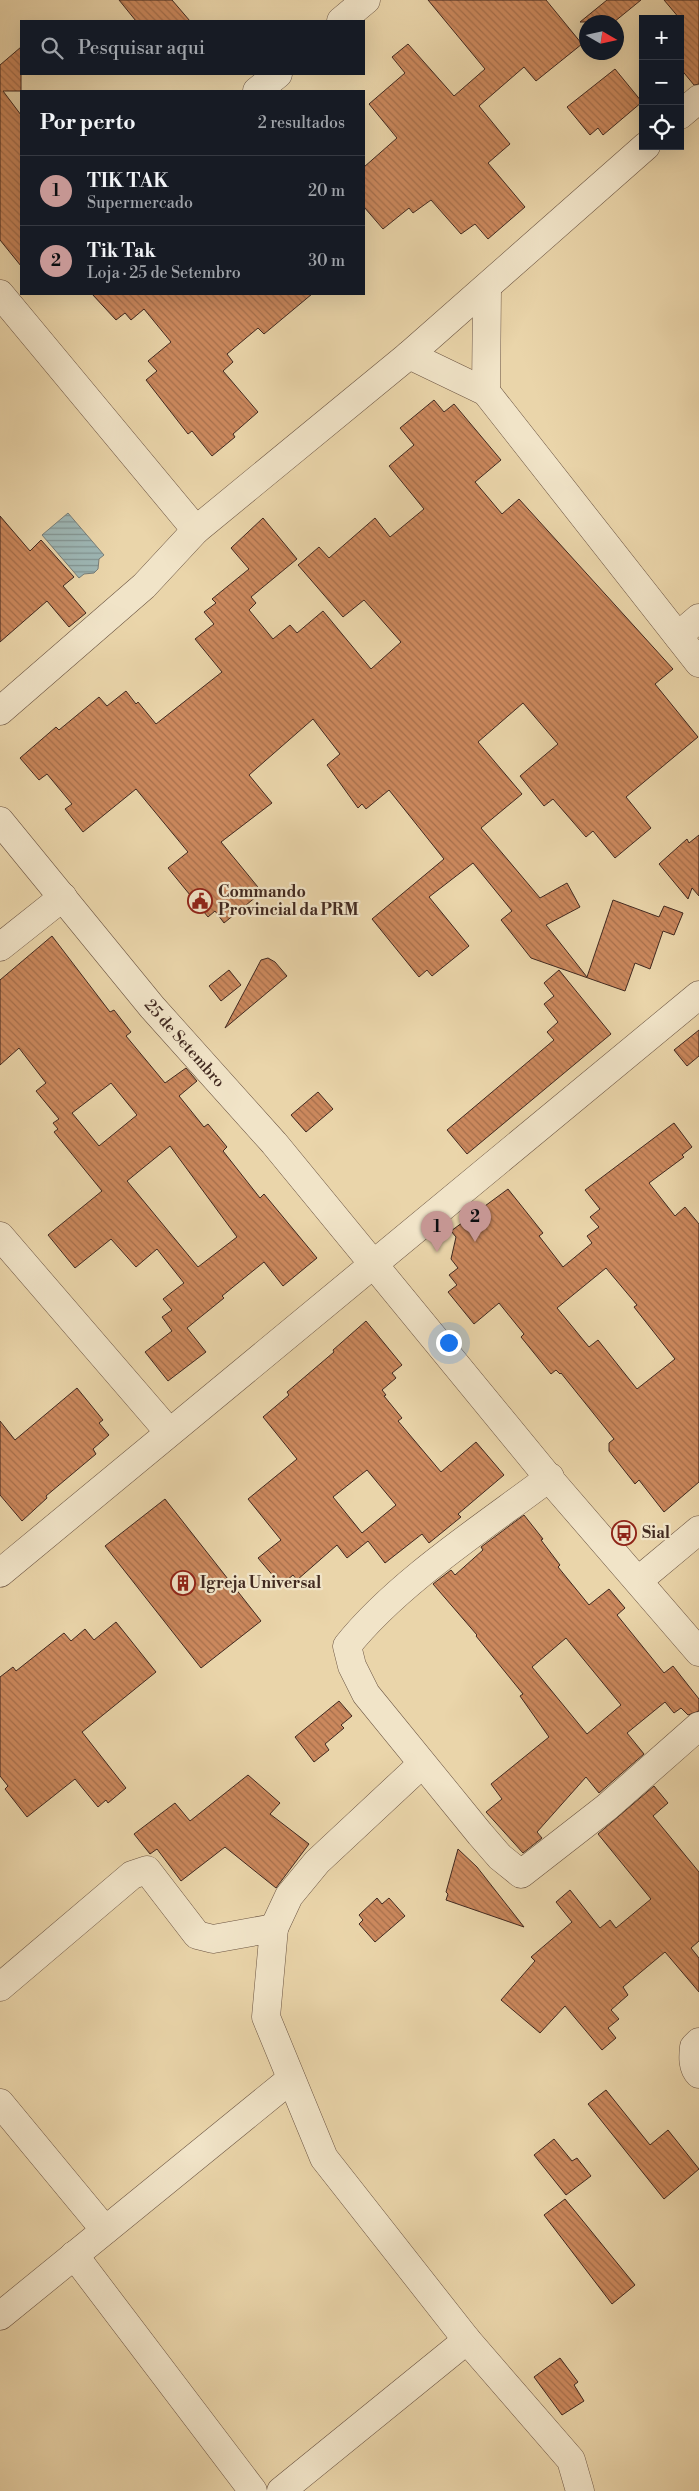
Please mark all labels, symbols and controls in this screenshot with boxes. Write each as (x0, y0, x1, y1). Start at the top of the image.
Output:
north arrow (579, 15, 624, 60)
map controls (639, 15, 684, 150)
button: + (639, 15, 684, 60)
search box (20, 20, 365, 75)
icon: search (38, 34, 66, 62)
text: Pesquisar aqui (78, 36, 205, 60)
button: − (639, 60, 684, 105)
button: locate (639, 105, 684, 150)
text: Por perto (40, 110, 136, 136)
text: 2 resultados (258, 113, 345, 133)
text: TIK TAK (87, 169, 169, 193)
text: 1 (52, 181, 60, 201)
text: 20 m (308, 181, 345, 201)
text: Supermercado (87, 193, 193, 213)
text: Tik Tak (87, 239, 156, 263)
text: 2 (51, 251, 61, 271)
text: 30 m (308, 251, 345, 271)
text: Loja · 25 de Setembro (87, 263, 241, 283)
place label: Commando Provincial da PRM (218, 882, 359, 920)
public building icon: Commando Provincial da PRM (187, 888, 213, 914)
street label: 25 de Setembro (140, 995, 229, 1092)
pin: 2 (459, 1201, 491, 1242)
pin: 1 (421, 1211, 453, 1252)
your location (436, 1330, 462, 1356)
bus stop icon: Sial (611, 1520, 637, 1546)
place label: Sial (642, 1523, 671, 1543)
building icon: Igreja Universal (170, 1570, 196, 1596)
place label: Igreja Universal (200, 1573, 322, 1593)

